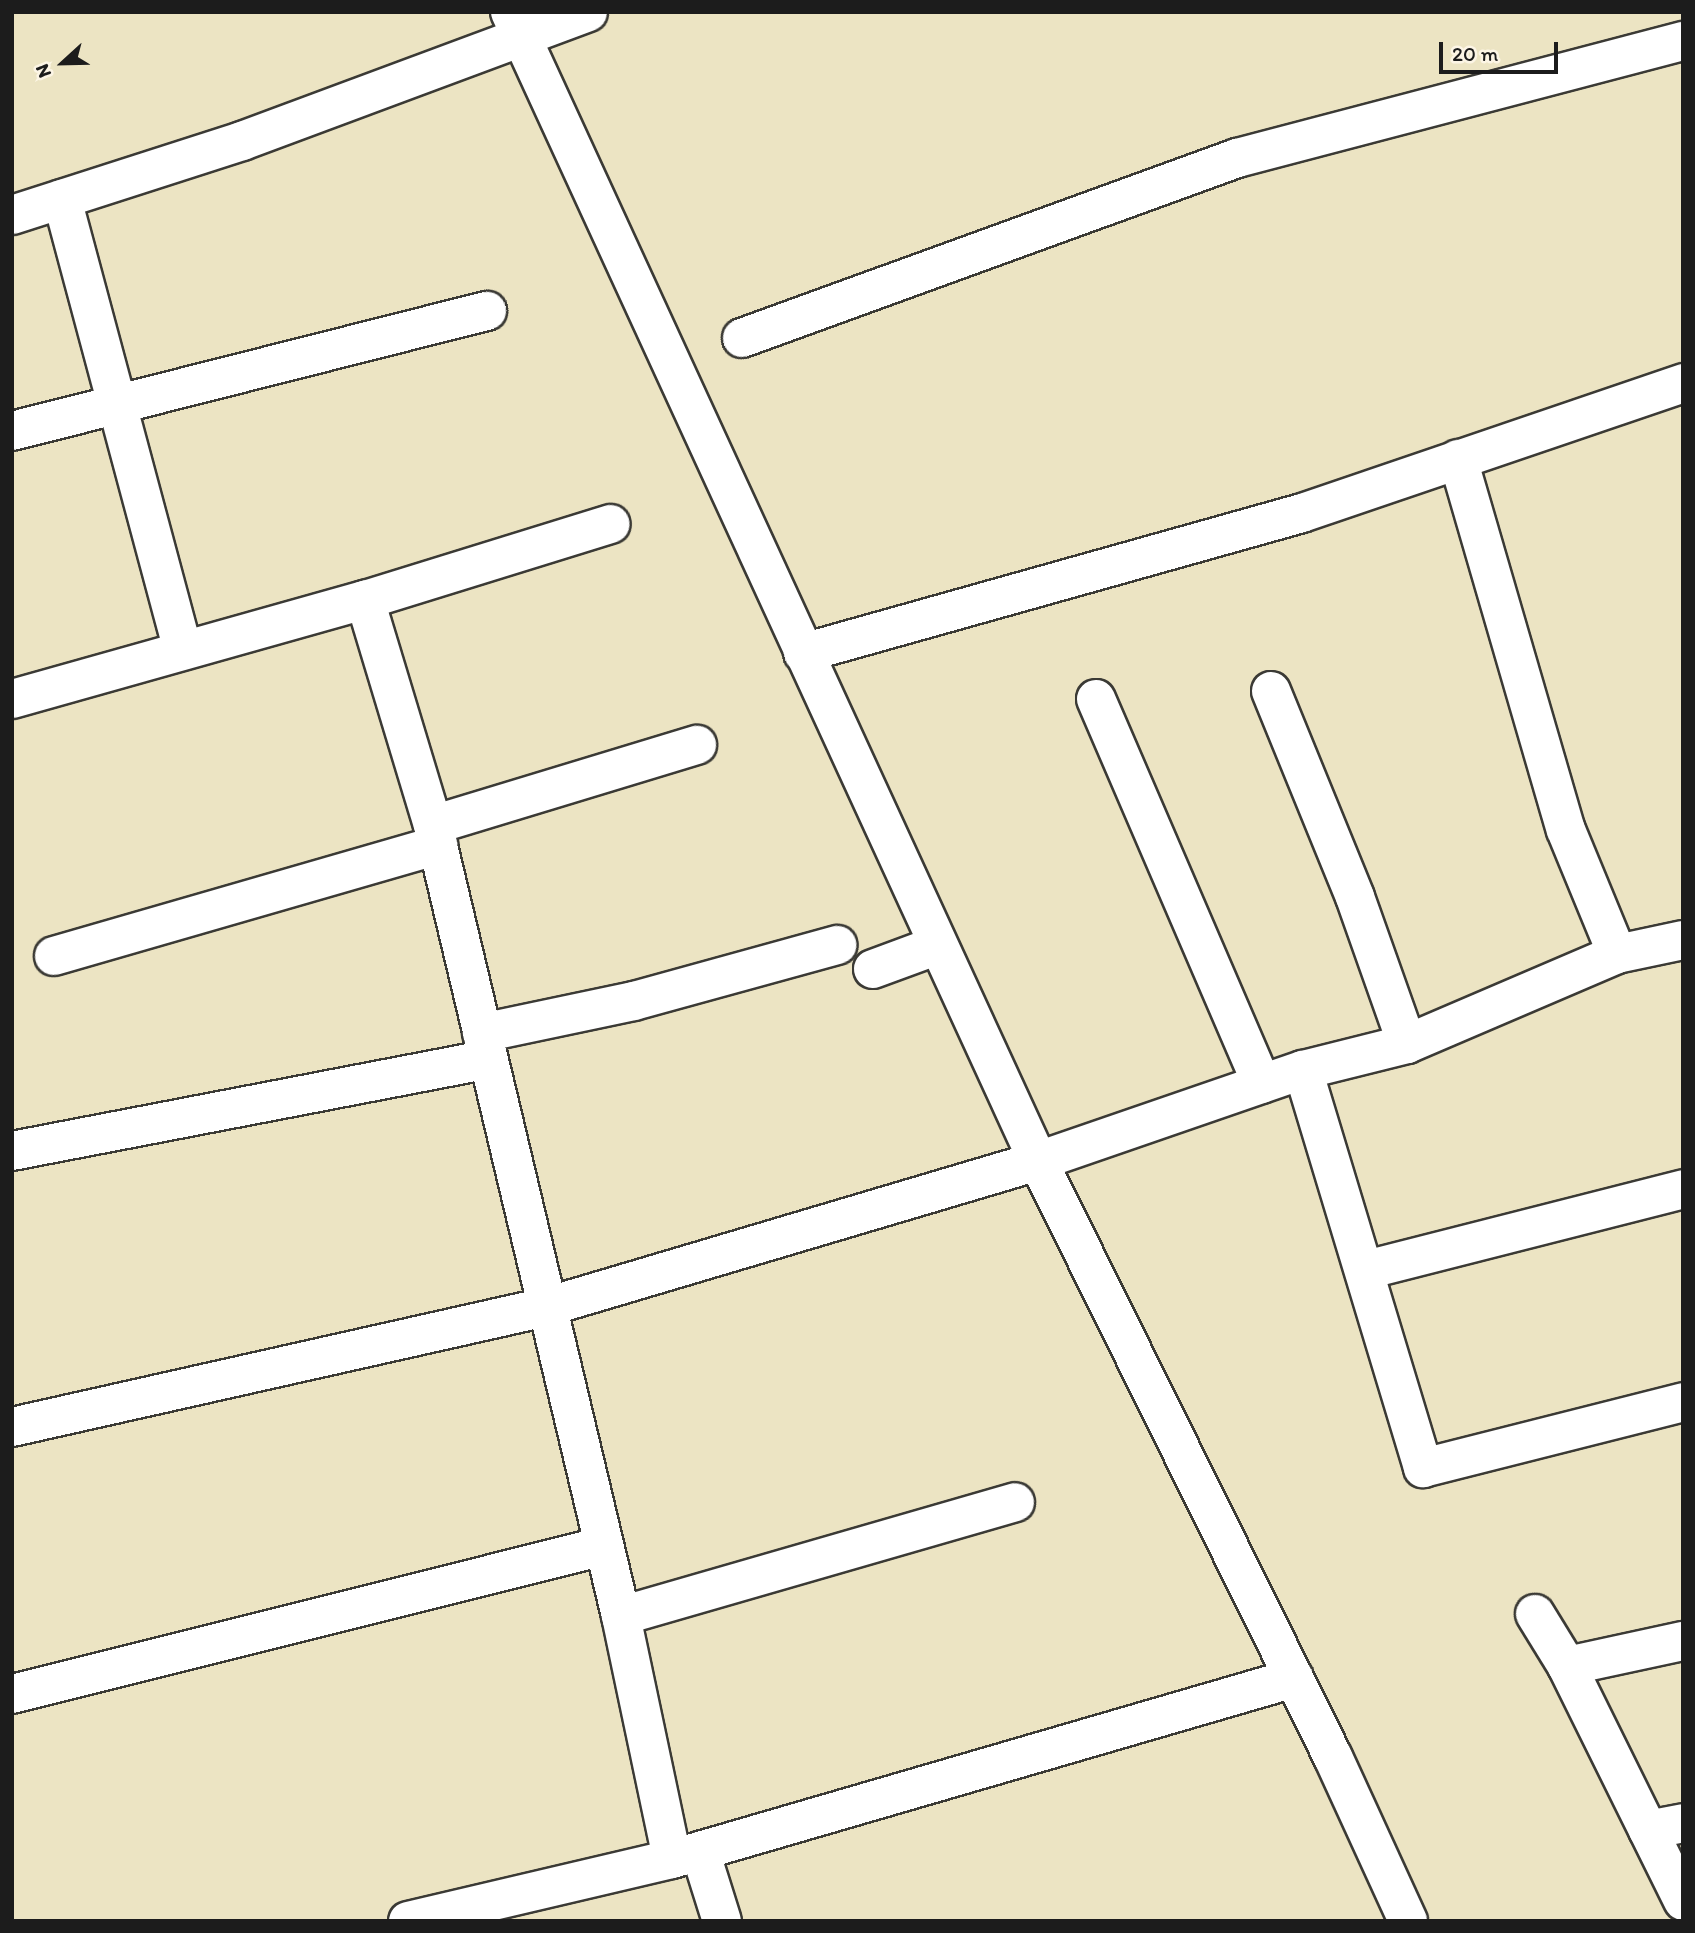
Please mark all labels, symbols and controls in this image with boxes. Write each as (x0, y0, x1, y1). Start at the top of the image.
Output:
north arrow (28, 28, 98, 98)
scale bar (1443, 28, 1562, 72)
text: 20 m (1452, 41, 1498, 66)
text: N (30, 61, 56, 81)

